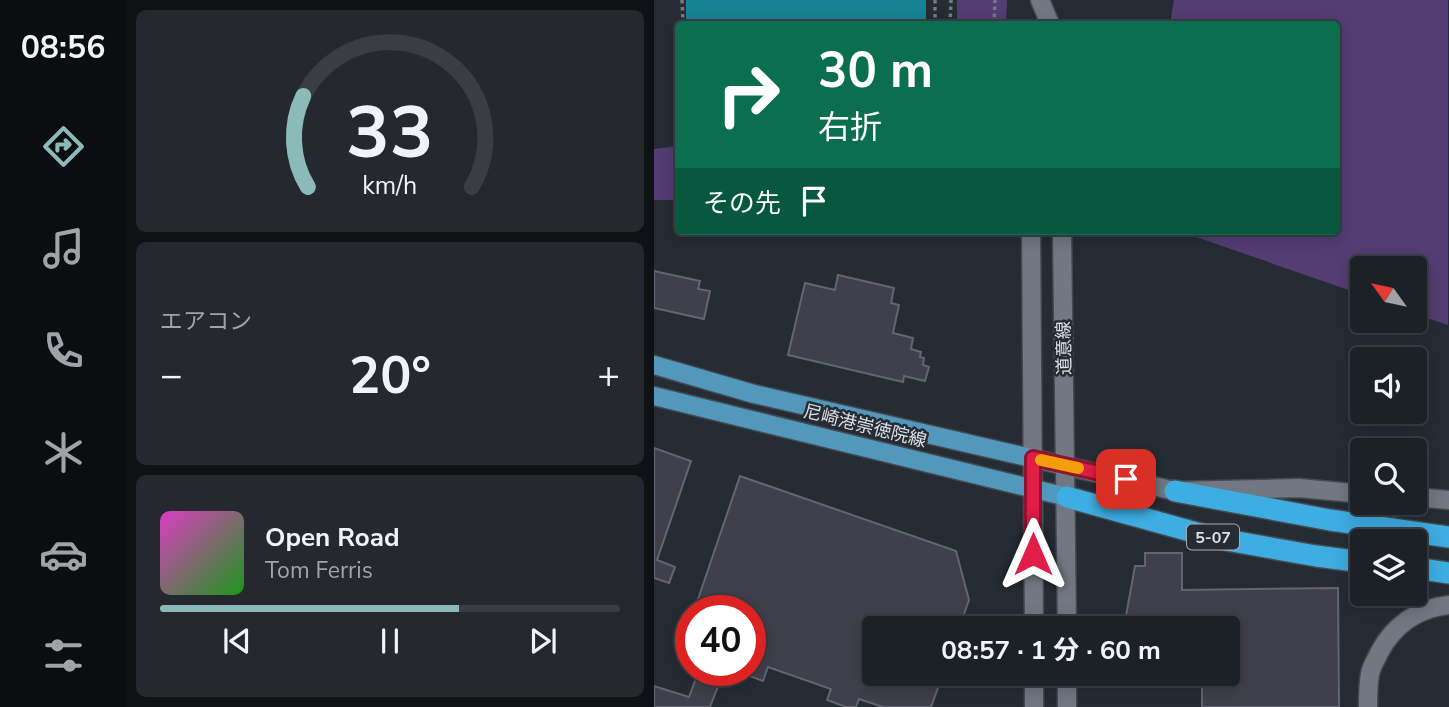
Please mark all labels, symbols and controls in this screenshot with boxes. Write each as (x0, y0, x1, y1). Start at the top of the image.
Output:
text: 08:56 (21, 26, 105, 69)
text: 30 m (818, 37, 933, 104)
icon: right (703, 49, 794, 140)
text: 33 (346, 84, 434, 184)
text: 右折 (818, 106, 882, 149)
icon: directions (39, 122, 88, 171)
text: km/h (362, 169, 418, 203)
icon: arrive (795, 182, 833, 220)
text: その先 (703, 186, 781, 221)
icon: music (39, 224, 88, 273)
north arrow (1350, 256, 1428, 332)
map controls (1350, 256, 1427, 606)
text: エアコン (160, 306, 252, 337)
street label: 道意線 (1052, 321, 1076, 375)
icon: phone (39, 326, 88, 375)
text: 20° (349, 340, 431, 411)
button: sound (1350, 347, 1427, 424)
text: − (160, 350, 183, 401)
text: + (597, 350, 620, 401)
street label: 尼崎港崇徳院線 (801, 399, 929, 453)
icon: climate (39, 428, 88, 477)
button: search (1350, 438, 1427, 515)
pin (1096, 449, 1156, 509)
icon: arrive (1107, 460, 1145, 498)
position arrow (996, 517, 1070, 591)
text: Open Road (265, 520, 400, 555)
road number: 5-07 (1187, 524, 1239, 550)
button: layers (1350, 529, 1427, 606)
icon: car (39, 530, 88, 579)
text: Tom Ferris (265, 555, 373, 586)
speed limit sign: 40 (675, 595, 766, 686)
icon: previous (218, 622, 256, 660)
icon: pause (371, 622, 409, 660)
icon: next (524, 622, 562, 660)
icon: filters (39, 631, 88, 680)
text: 08:57 · 1 分 · 60 m (941, 633, 1161, 668)

